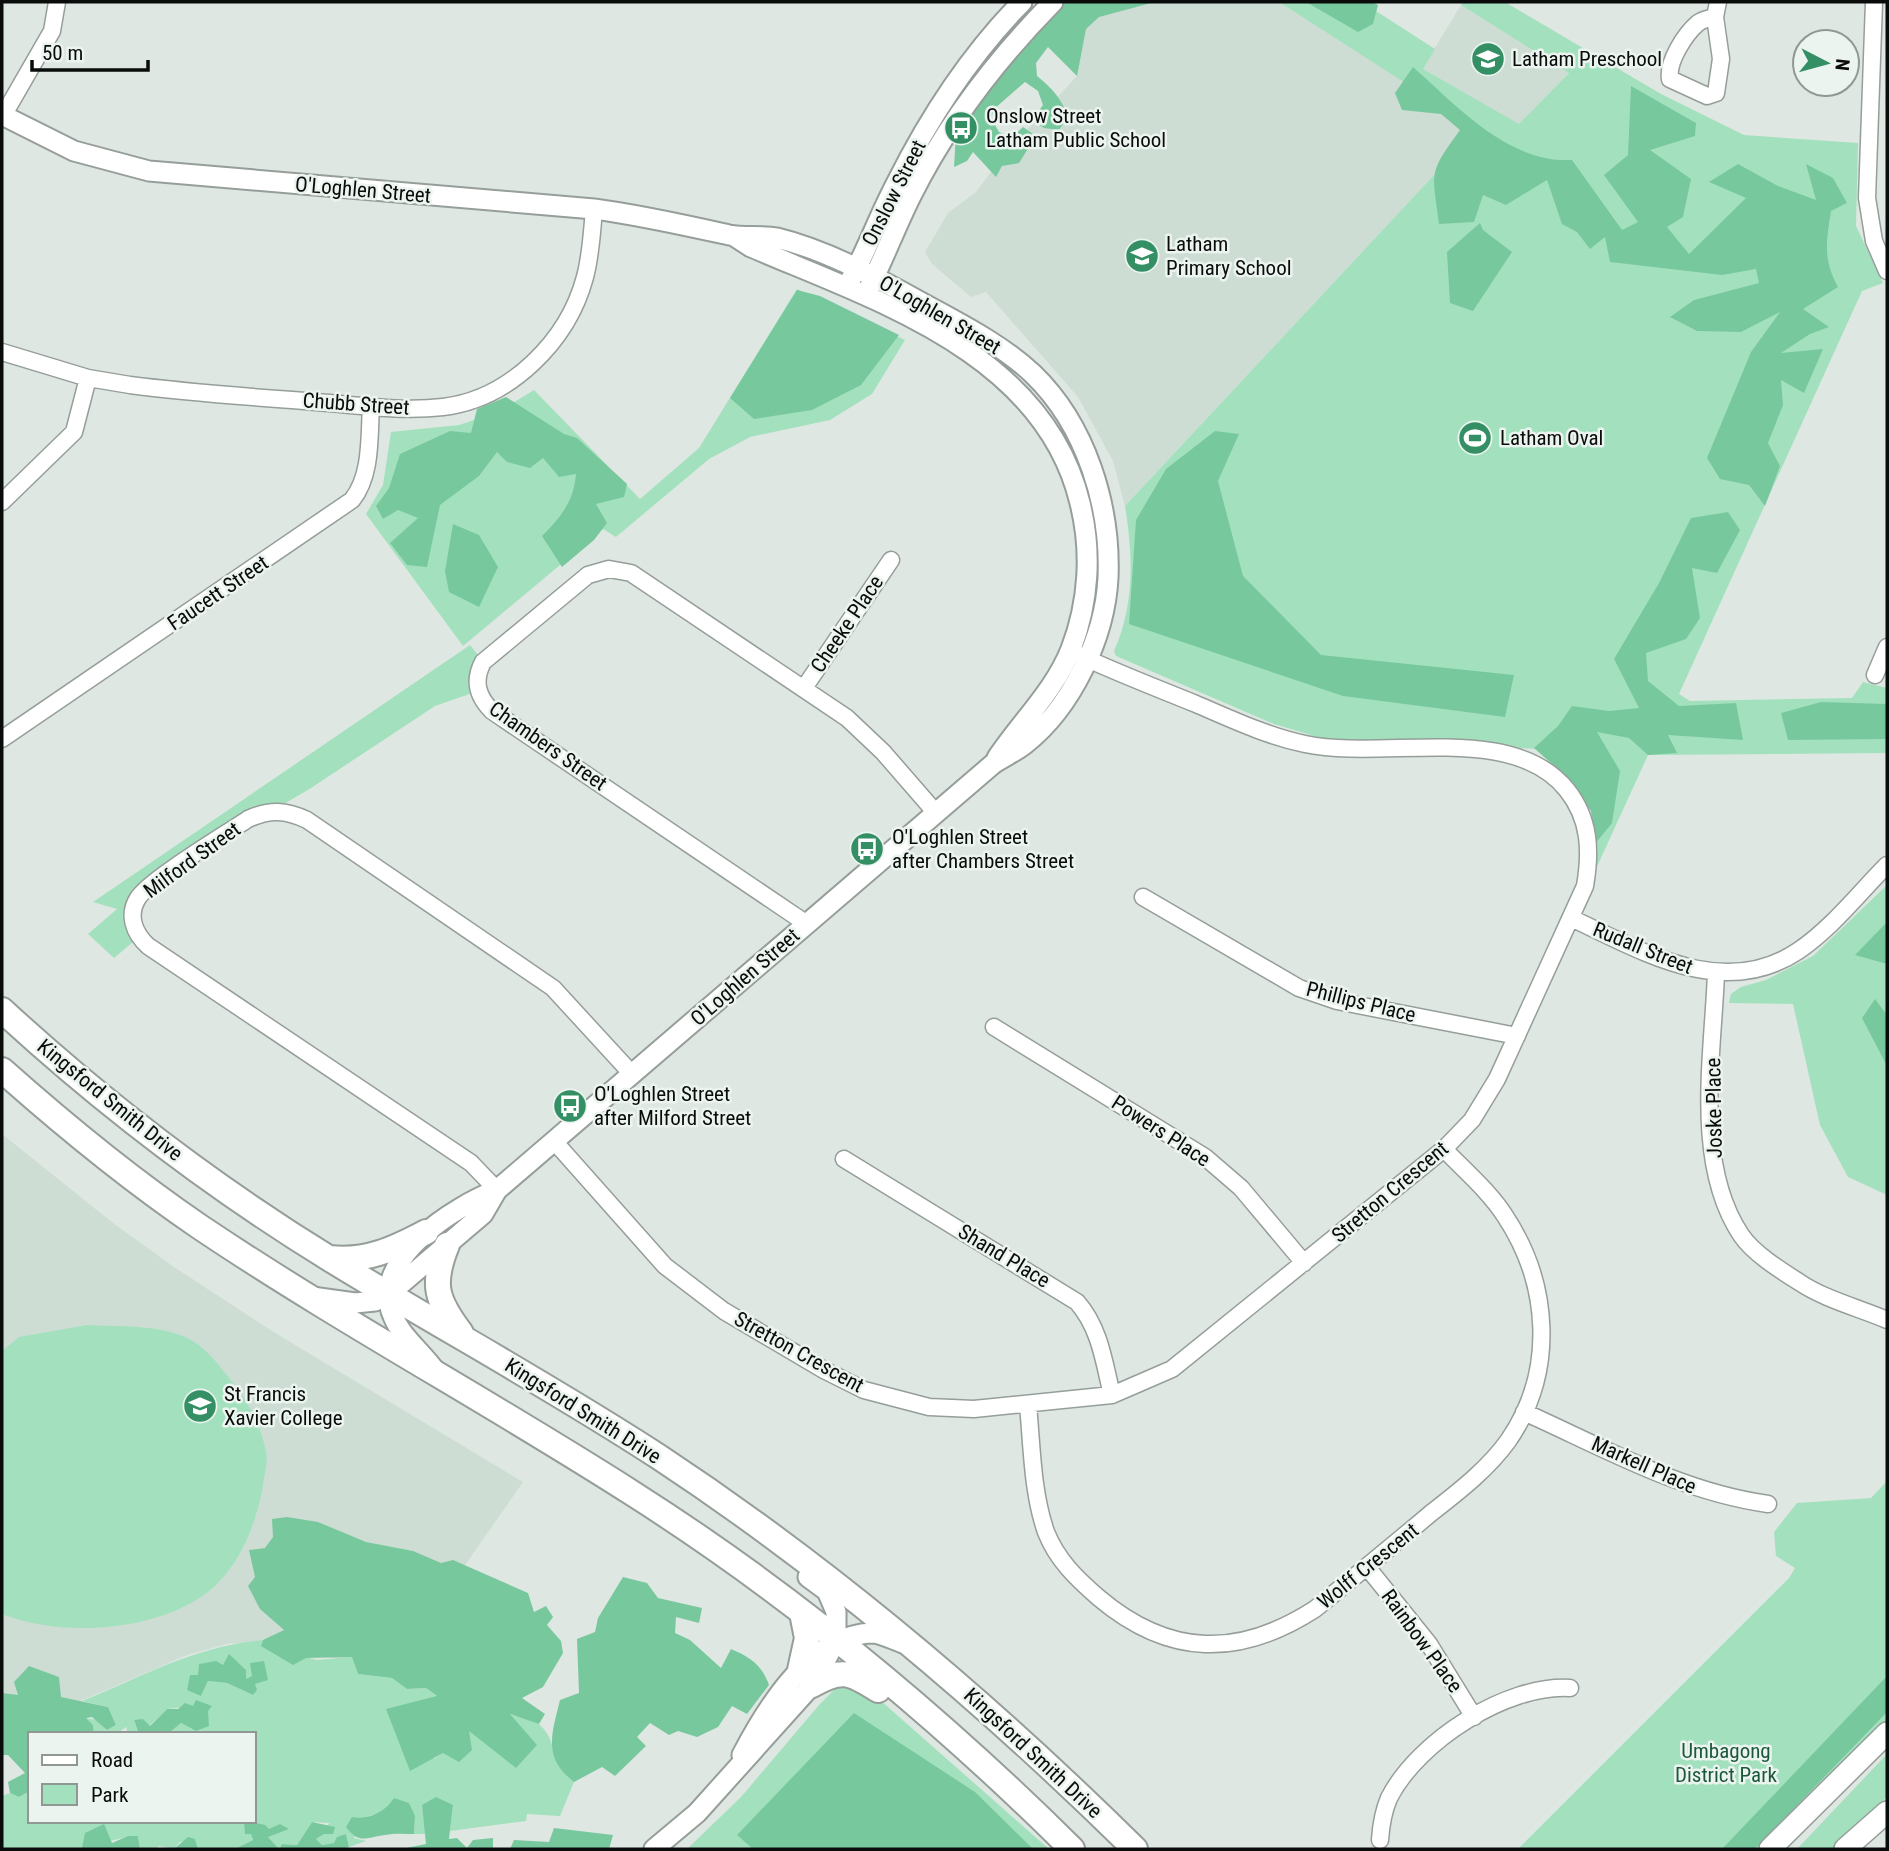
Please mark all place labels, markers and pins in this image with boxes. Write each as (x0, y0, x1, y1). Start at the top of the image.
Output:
school or university icon: Latham Preschool (1469, 40, 1507, 78)
place label: Latham Preschool (1512, 47, 1662, 71)
place label: Onslow Street Latham Public School (986, 104, 1166, 152)
bus stop icon: Onslow Street Latham Public School (942, 109, 980, 147)
place label: Latham Primary School (1166, 232, 1292, 280)
school or university icon: Latham Primary School (1123, 237, 1161, 275)
sports icon: Latham Oval (1456, 419, 1494, 457)
place label: Latham Oval (1500, 426, 1603, 450)
place label: O'Loghlen Street after Chambers Street (892, 825, 1074, 873)
bus stop icon: O'Loghlen Street after Chambers Street (848, 830, 886, 868)
place label: O'Loghlen Street after Milford Street (594, 1082, 751, 1130)
bus stop icon: O'Loghlen Street after Milford Street (551, 1087, 589, 1125)
place label: St Francis Xavier College (224, 1382, 343, 1430)
school or university icon: St Francis Xavier College (181, 1387, 219, 1425)

